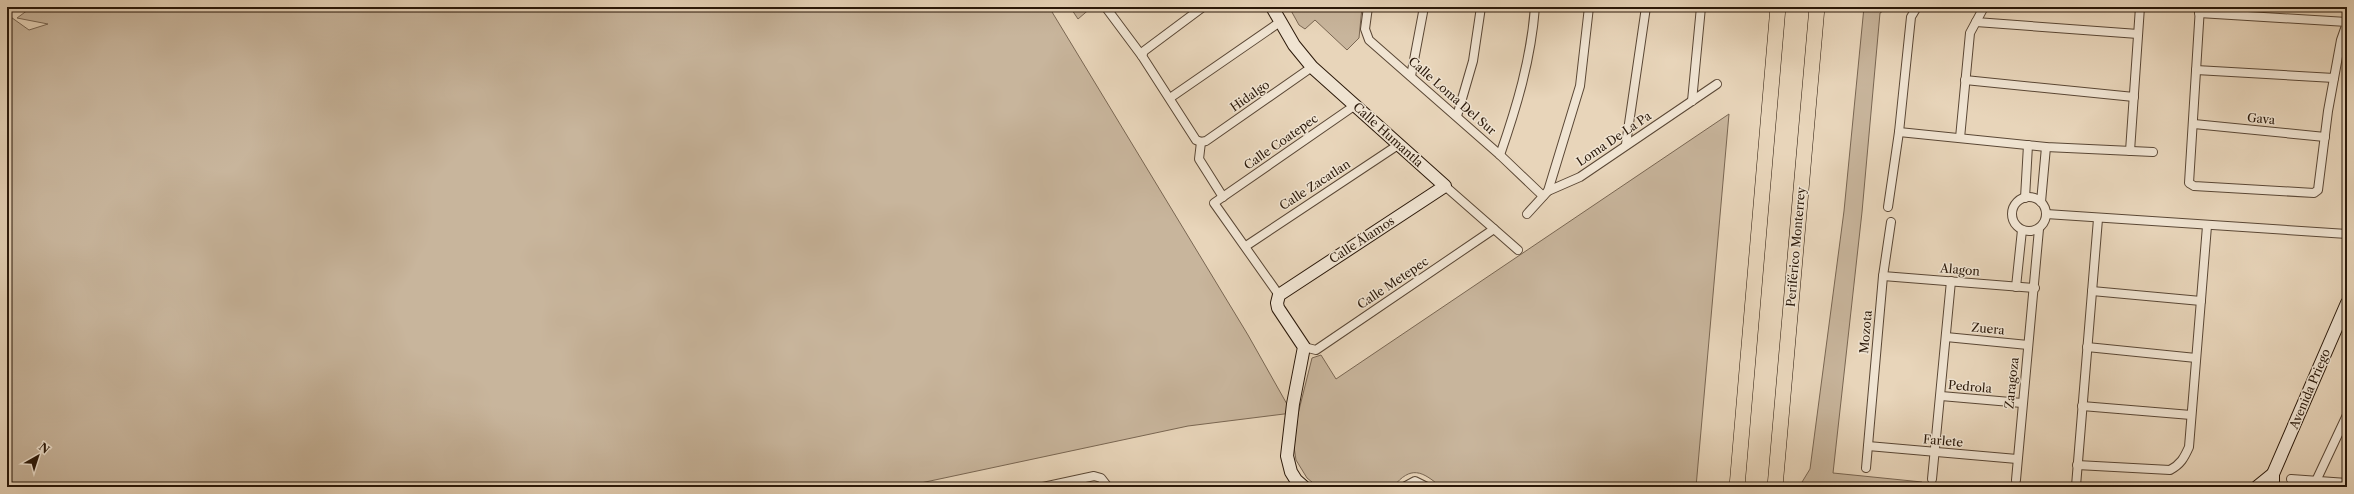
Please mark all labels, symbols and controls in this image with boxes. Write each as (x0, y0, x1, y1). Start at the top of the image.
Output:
street label: Calle Loma Del Sur (1405, 53, 1499, 138)
street label: Hidalgo (1227, 77, 1272, 115)
street label: Calle Humantla (1350, 99, 1427, 171)
street label: Loma De La Pa (1574, 108, 1654, 169)
street label: Gava (2246, 110, 2276, 127)
street label: Calle Coatepec (1241, 111, 1321, 173)
street label: Calle Zacatlan (1277, 156, 1353, 213)
street label: Periférico Monterrey (1783, 186, 1808, 307)
street label: Calle Álamos (1326, 212, 1397, 266)
street label: Calle Metepec (1354, 253, 1431, 312)
street label: Alagon (1939, 260, 1981, 279)
street label: Mozota (1856, 309, 1875, 354)
street label: Zuera (1971, 320, 2006, 337)
street label: Avenida Priego (2285, 346, 2333, 432)
street label: Zaragoza (2001, 356, 2022, 410)
street label: Pedrola (1948, 377, 1993, 396)
street label: Farlete (1922, 431, 1964, 450)
north arrow (18, 436, 58, 476)
text: N (36, 440, 53, 457)

